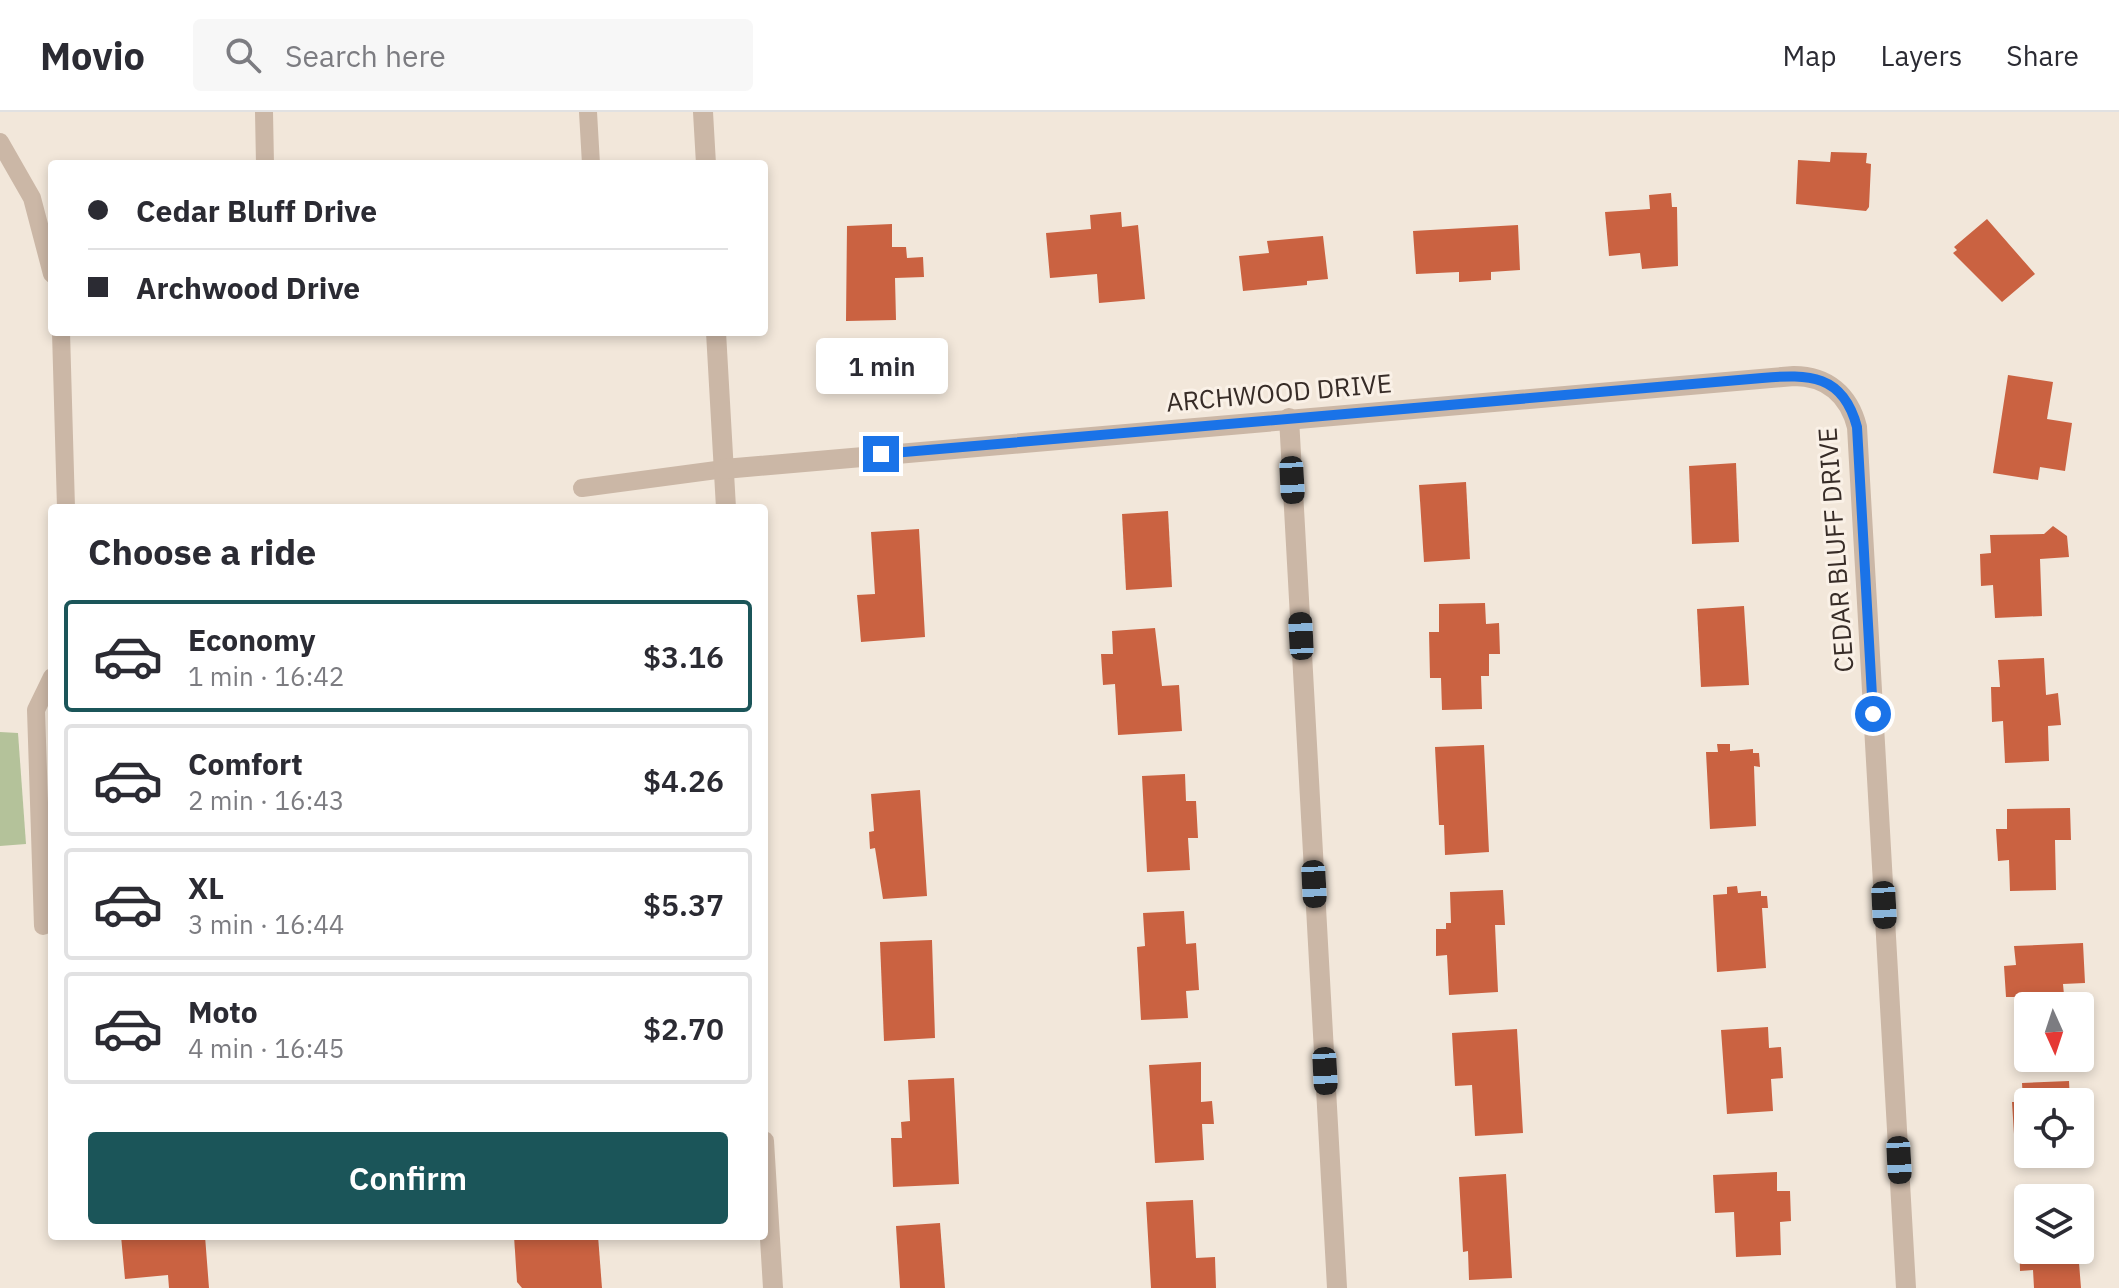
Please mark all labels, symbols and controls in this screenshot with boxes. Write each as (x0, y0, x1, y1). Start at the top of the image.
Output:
search box (193, 19, 753, 91)
text: Movio (40, 31, 145, 80)
icon: search (221, 33, 265, 77)
text: Search here (285, 36, 446, 75)
text: Map (1782, 37, 1836, 74)
text: Layers (1880, 37, 1962, 74)
text: Share (2006, 37, 2079, 74)
text: Cedar Bluff Drive (136, 191, 377, 230)
text: Archwood Drive (136, 268, 360, 307)
callout: 1 min (815, 338, 947, 394)
text: 1 min (848, 349, 916, 383)
street label: ARCHWOOD DRIVE (1165, 365, 1393, 419)
street label: CEDAR BLUFF DRIVE (1809, 426, 1861, 674)
route end (863, 436, 899, 472)
car (1279, 455, 1305, 505)
text: Choose a ride (88, 528, 316, 575)
car (1288, 611, 1314, 661)
icon: car (92, 620, 164, 692)
text: Economy (188, 620, 316, 659)
text: $3.16 (643, 637, 724, 676)
text: 1 min · 16:42 (188, 659, 344, 693)
route start (1855, 696, 1891, 732)
icon: car (92, 744, 164, 816)
text: Comfort (188, 744, 303, 783)
text: $4.26 (643, 761, 724, 800)
text: 2 min · 16:43 (188, 783, 344, 817)
car (1301, 859, 1327, 909)
icon: car (92, 868, 164, 940)
text: XL (188, 868, 224, 907)
car (1871, 880, 1897, 930)
text: $5.37 (643, 885, 724, 924)
text: 3 min · 16:44 (188, 907, 344, 941)
icon: car (92, 992, 164, 1064)
text: Moto (188, 992, 258, 1031)
north arrow (2014, 992, 2094, 1072)
map controls (2014, 992, 2094, 1264)
text: $2.70 (643, 1009, 724, 1048)
text: 4 min · 16:45 (188, 1031, 344, 1065)
car (1312, 1046, 1338, 1096)
button: locate (2014, 1088, 2094, 1168)
button: Confirm (88, 1132, 728, 1224)
car (1886, 1135, 1912, 1185)
button: layers (2014, 1184, 2094, 1264)

